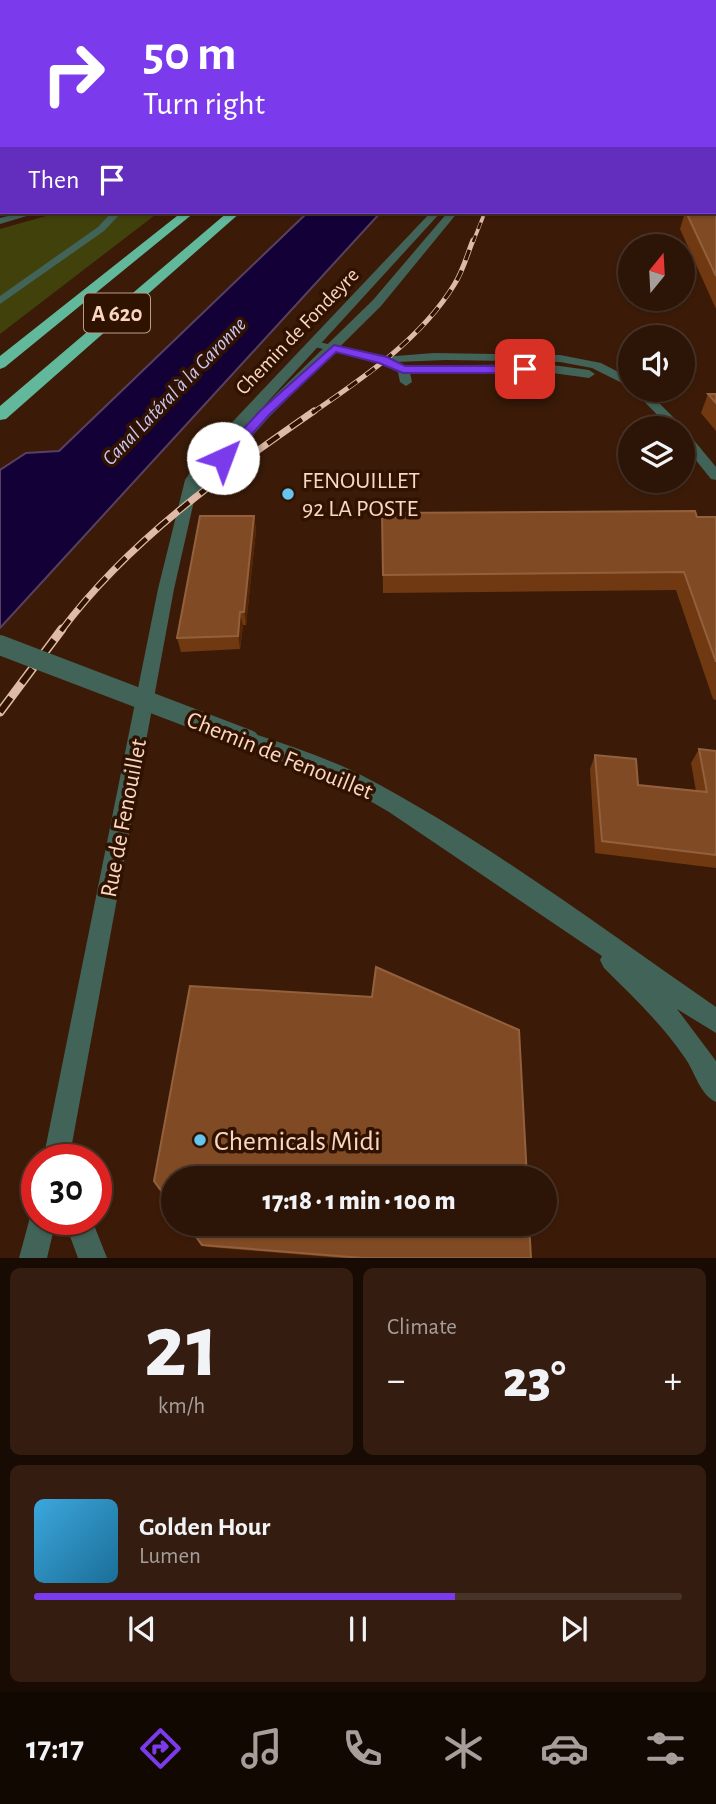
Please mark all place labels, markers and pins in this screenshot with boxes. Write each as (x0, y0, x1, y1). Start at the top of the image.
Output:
pin (495, 339, 555, 399)
place label: FENOUILLET 92 LA POSTE (302, 469, 420, 521)
marker: FENOUILLET 92 LA POSTE (280, 486, 296, 502)
place label: Chemicals Midi (214, 1128, 381, 1156)
marker: Chemicals Midi (192, 1132, 208, 1148)

